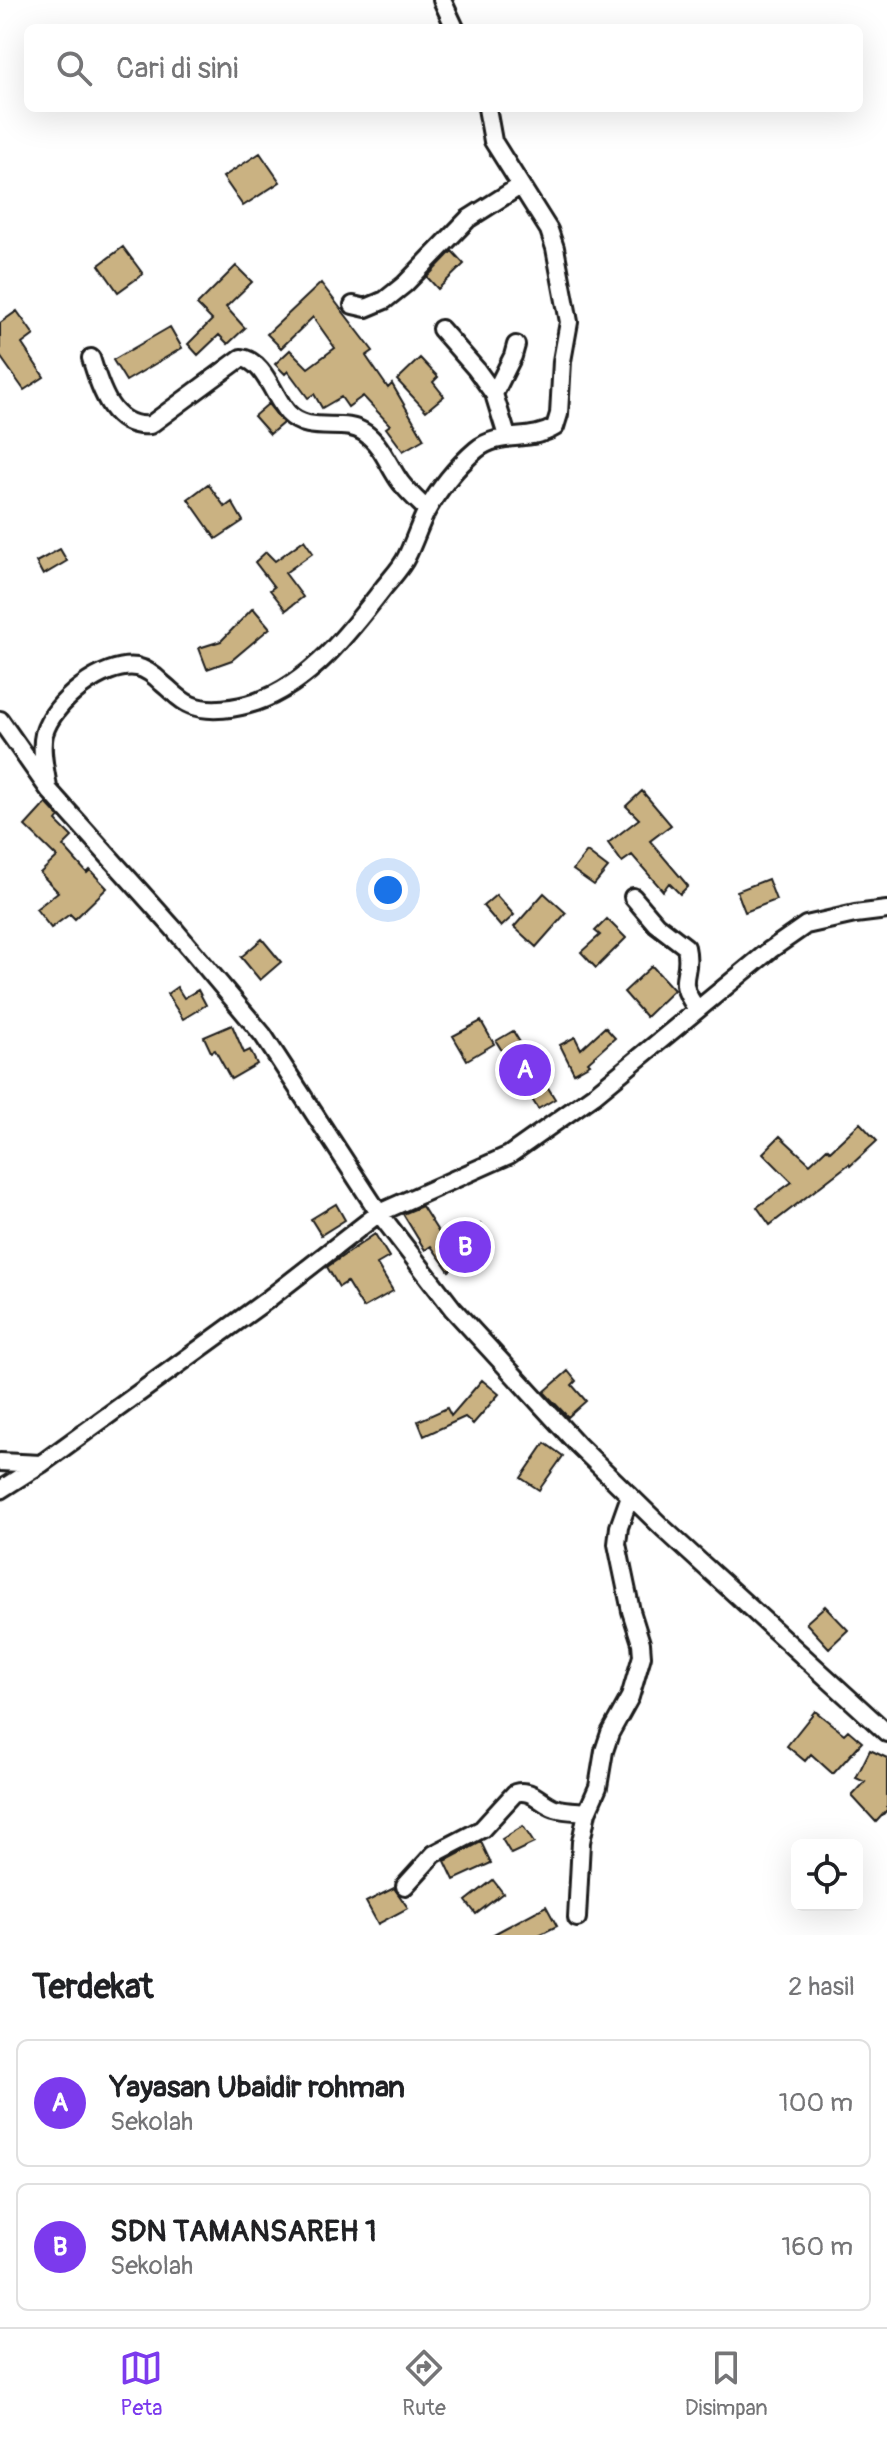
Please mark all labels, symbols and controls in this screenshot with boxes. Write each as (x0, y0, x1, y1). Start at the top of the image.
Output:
search box (24, 24, 863, 112)
icon: search (52, 46, 96, 90)
text: Cari di sini (116, 50, 238, 87)
your location (368, 870, 408, 910)
pin: A (499, 1040, 551, 1100)
pin: B (439, 1217, 491, 1277)
map controls (791, 1839, 863, 1911)
button: locate (791, 1839, 863, 1911)
text: Terdekat (32, 1966, 153, 2009)
text: 2 hasil (788, 1971, 855, 2003)
text: Yayasan Ubaidir rohman (110, 2069, 405, 2106)
text: A (52, 2087, 68, 2119)
text: 100 m (779, 2087, 853, 2119)
text: Sekolah (110, 2106, 193, 2138)
text: SDN TAMANSAREH 1 (110, 2213, 377, 2250)
text: B (53, 2231, 67, 2263)
text: 160 m (781, 2231, 853, 2263)
text: Sekolah (110, 2250, 193, 2282)
tab: Peta (119, 2346, 163, 2422)
tab: Rute (402, 2346, 446, 2422)
tab: Disimpan (685, 2346, 768, 2422)

